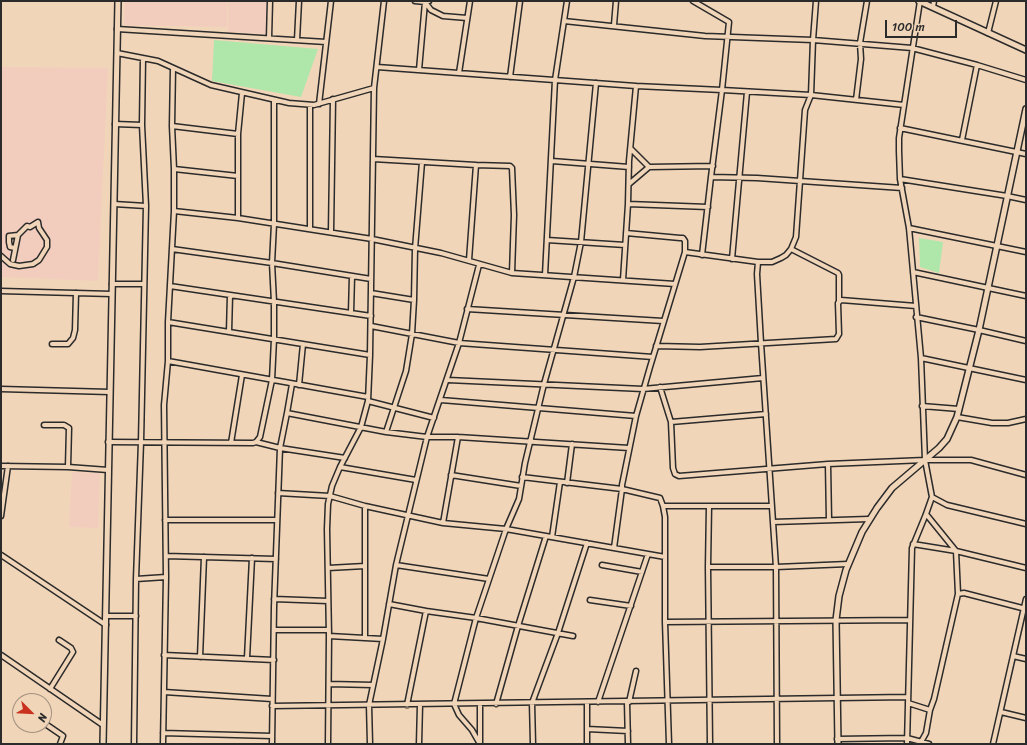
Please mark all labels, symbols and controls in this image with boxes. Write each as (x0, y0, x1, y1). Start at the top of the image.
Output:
scale bar (887, 12, 959, 38)
text: 100 m (892, 16, 925, 38)
north arrow (12, 693, 52, 733)
text: N (32, 710, 53, 725)

